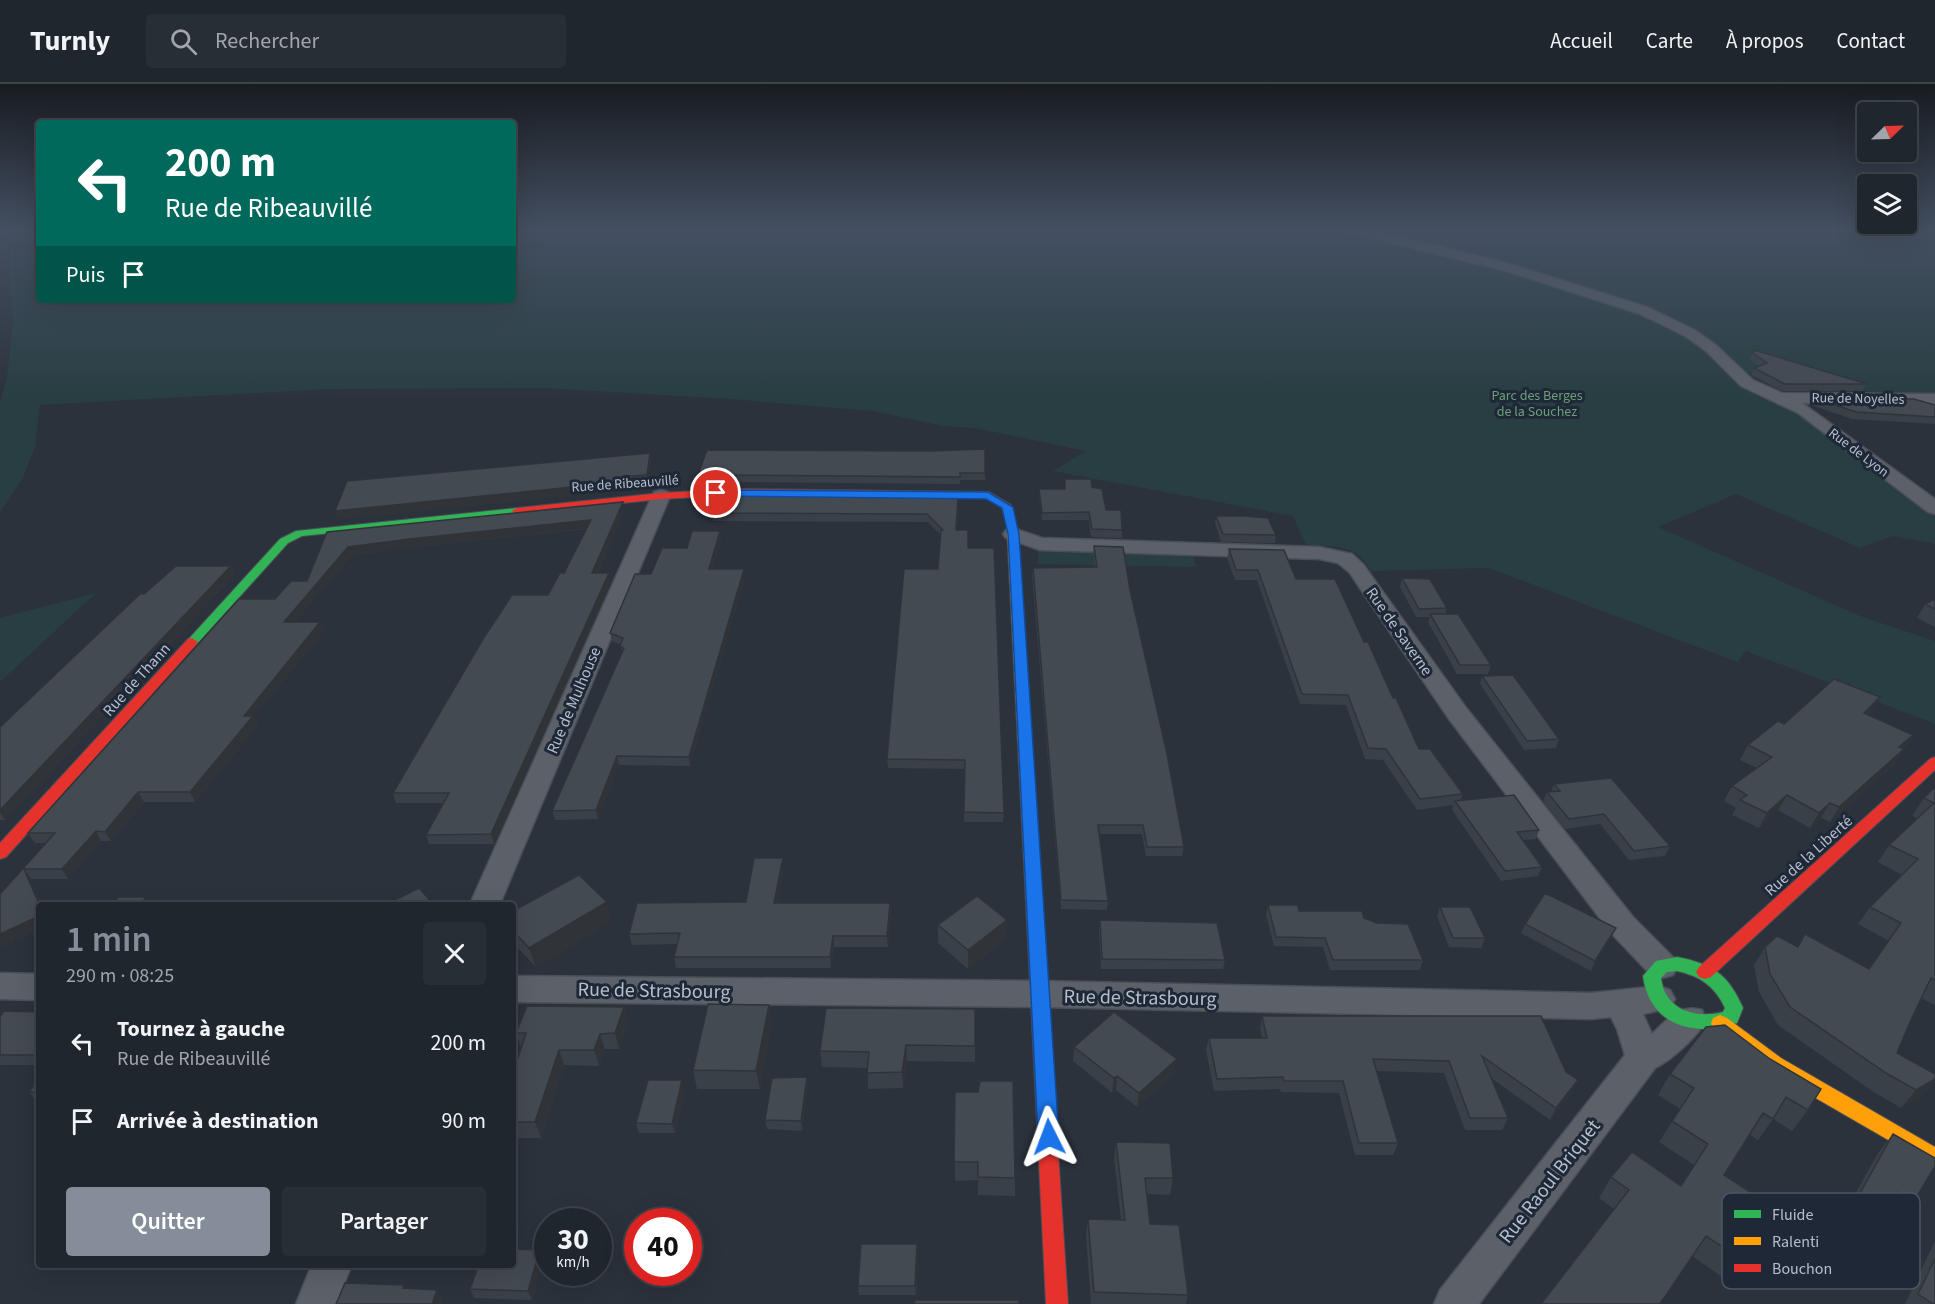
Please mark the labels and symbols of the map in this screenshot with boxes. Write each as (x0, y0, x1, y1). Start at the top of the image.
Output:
north arrow (1857, 102, 1917, 162)
park label: Parc des Berges de la Souchez (1491, 386, 1583, 422)
street label: Rue de Noyelles (1811, 388, 1905, 410)
street label: Rue de Lyon (1824, 423, 1893, 482)
pin (690, 467, 741, 518)
street label: Rue de Ribeauvillé (571, 470, 679, 498)
street label: Rue de Saverne (1361, 583, 1438, 680)
street label: Rue de Thann (98, 638, 176, 721)
street label: Rue de Mulhouse (542, 644, 606, 757)
street label: Rue de la Liberté (1760, 810, 1857, 901)
street label: Rue de Strasbourg (577, 976, 731, 1006)
street label: Rue de Strasbourg (1063, 983, 1217, 1013)
position arrow (1017, 1105, 1081, 1169)
street label: Rue Raoul Briquet (1492, 1114, 1607, 1250)
legend (1722, 1193, 1920, 1289)
text: Fluide (1772, 1204, 1814, 1226)
speed limit sign: 40 (624, 1208, 702, 1286)
text: Ralenti (1772, 1231, 1819, 1253)
text: Bouchon (1772, 1258, 1832, 1280)

